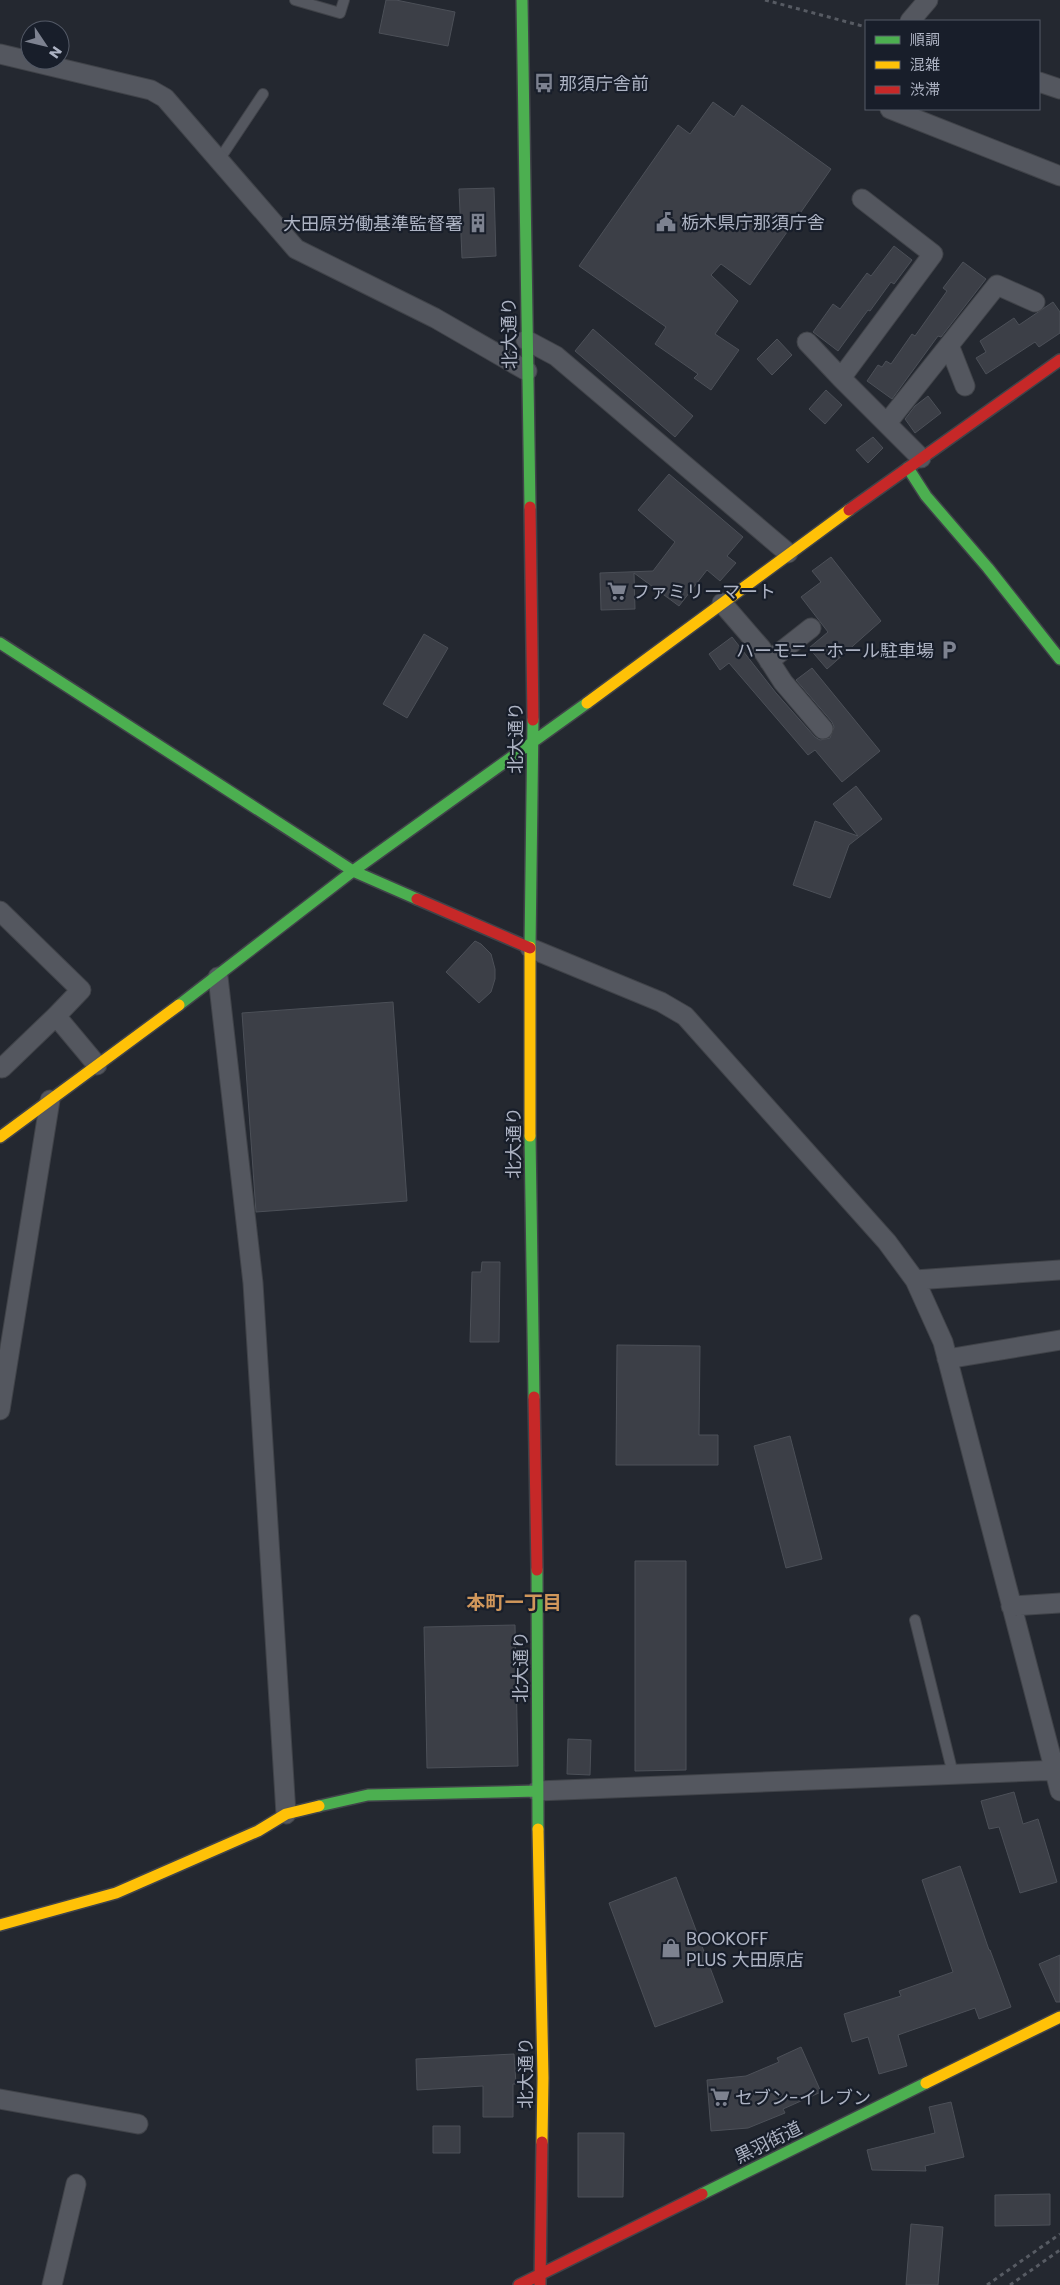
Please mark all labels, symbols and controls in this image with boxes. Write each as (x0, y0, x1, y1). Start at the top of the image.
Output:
north arrow (20, 20, 70, 70)
legend (865, 20, 1040, 110)
text: 順調 (910, 29, 940, 50)
text: N (44, 42, 67, 63)
text: 混雑 (910, 54, 940, 75)
place label: 那須庁舎前 (559, 71, 649, 96)
bus stop icon: 那須庁舎前 (533, 72, 555, 94)
text: 渋滞 (910, 79, 940, 100)
place label: 栃木県庁那須庁舎 (681, 210, 825, 235)
place label: 大田原労働基準監督署 (283, 211, 463, 236)
public building icon: 栃木県庁那須庁舎 (655, 211, 677, 233)
building icon: 大田原労働基準監督署 (467, 212, 489, 234)
street label: 北大通り (496, 297, 522, 369)
place label: ファミリーマート (632, 579, 776, 604)
supermarket icon: ファミリーマート (606, 580, 628, 602)
place label: ハーモニーホール駐車場 (736, 638, 934, 663)
parking icon: ハーモニーホール駐車場 (938, 639, 960, 661)
street label: 北大通り (503, 702, 528, 774)
street label: 北大通り (501, 1107, 526, 1179)
district label: 本町一丁目 (466, 1589, 562, 1616)
street label: 北大通り (508, 1631, 533, 1703)
place label: BOOKOFF PLUS 大田原店 (686, 1926, 804, 1972)
shop icon: BOOKOFF PLUS 大田原店 (660, 1937, 682, 1959)
street label: 北大通り (513, 2037, 538, 2109)
place label: セブン-イレブン (735, 2085, 871, 2110)
supermarket icon: セブン-イレブン (709, 2086, 731, 2108)
street label: 黒羽街道 (730, 2115, 806, 2169)

